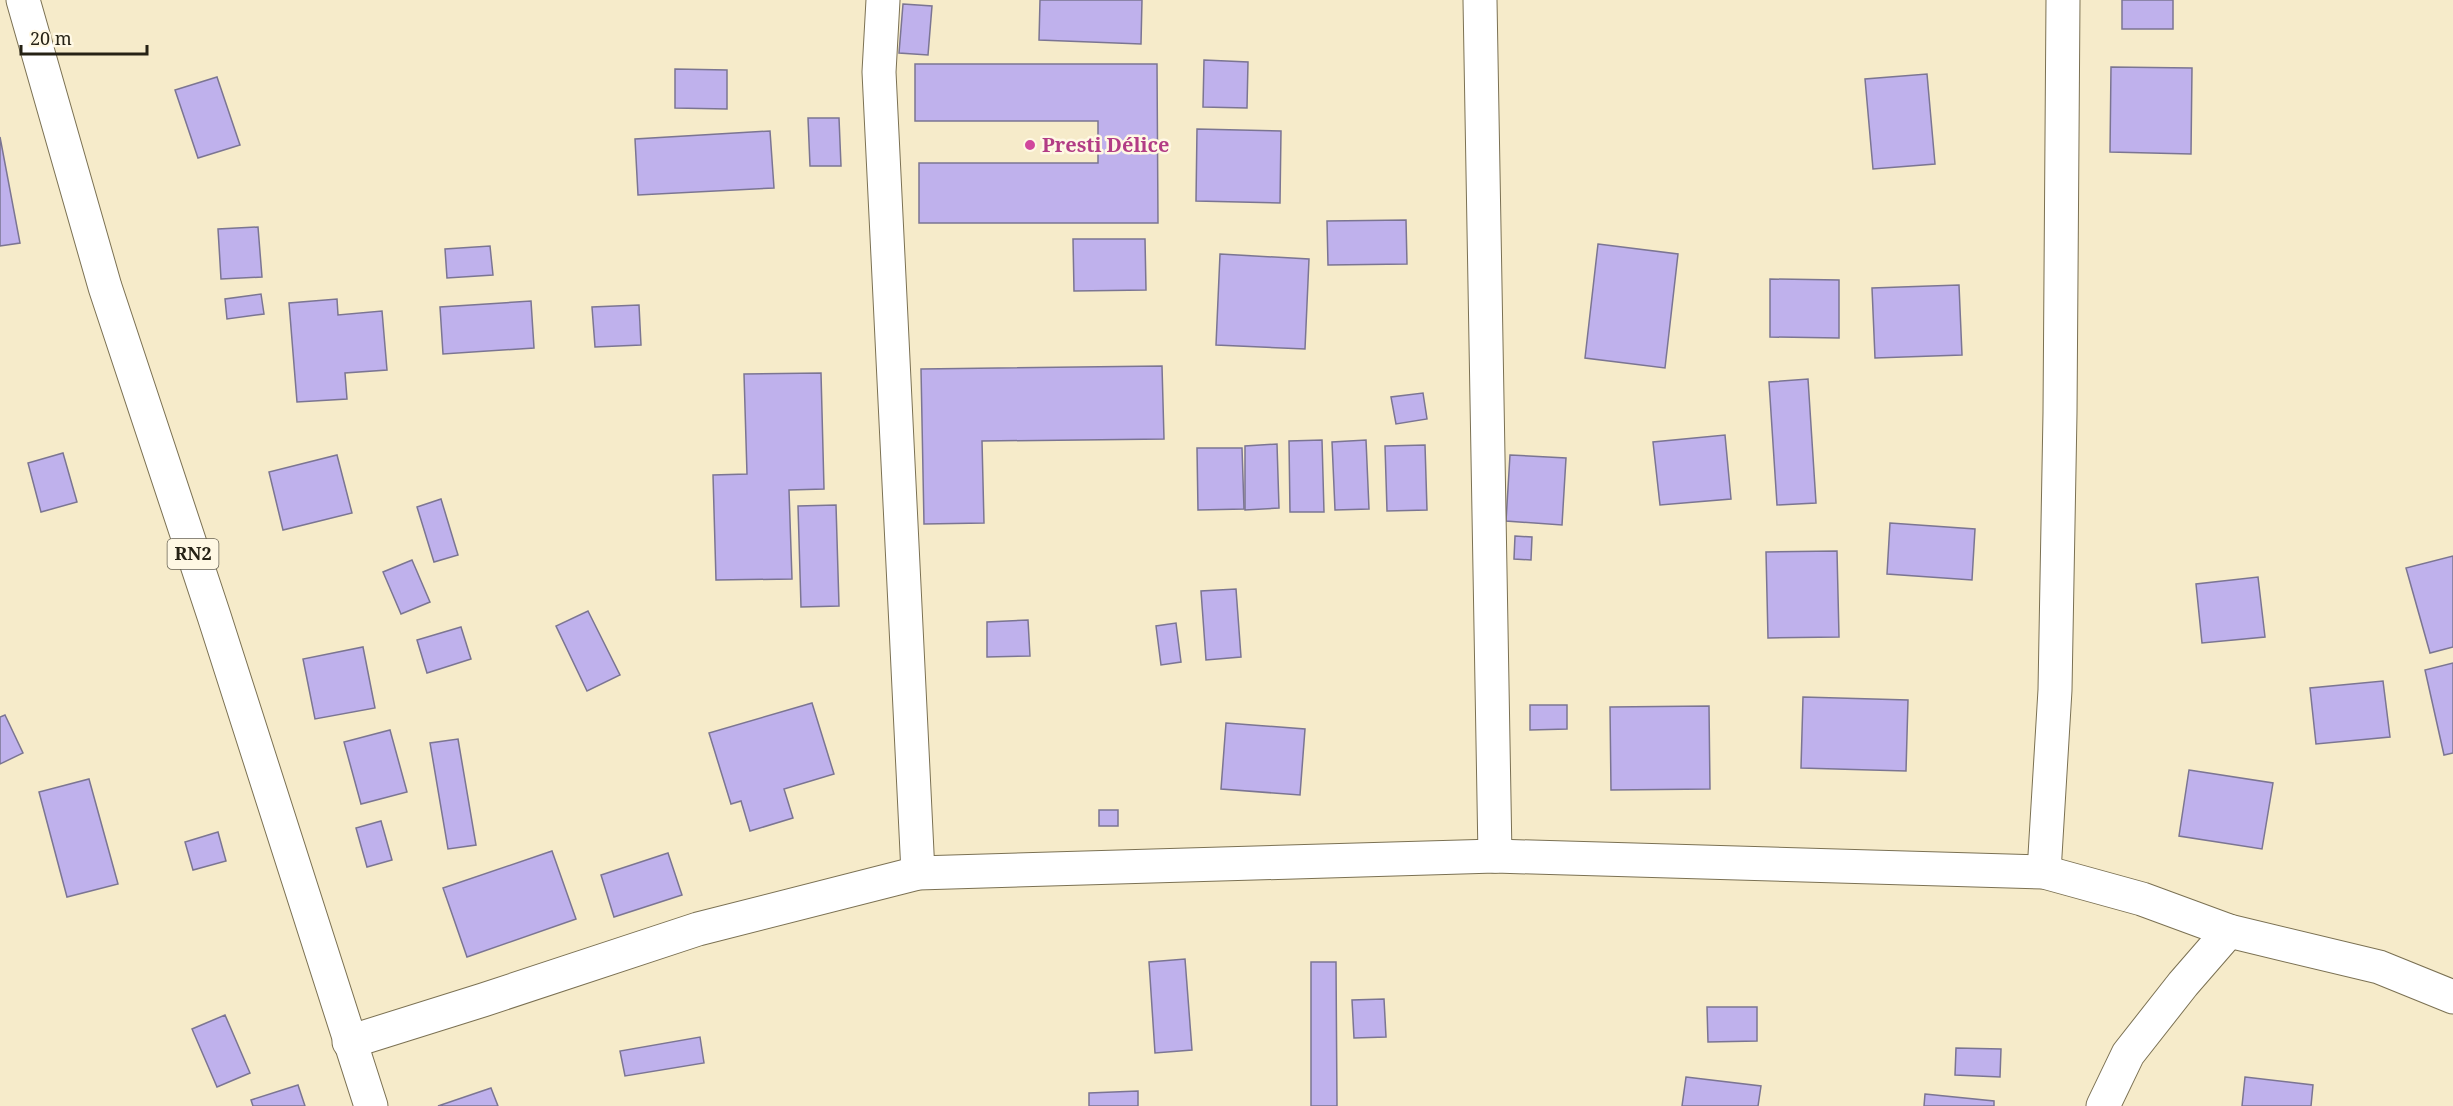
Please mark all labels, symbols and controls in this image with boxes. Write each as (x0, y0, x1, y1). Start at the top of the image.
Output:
scale bar (21, 18, 147, 56)
text: 20 m (30, 26, 72, 50)
place label: Presti Délice (1042, 131, 1169, 158)
marker: Presti Délice (1023, 138, 1037, 152)
road number: RN2 (168, 539, 218, 569)

